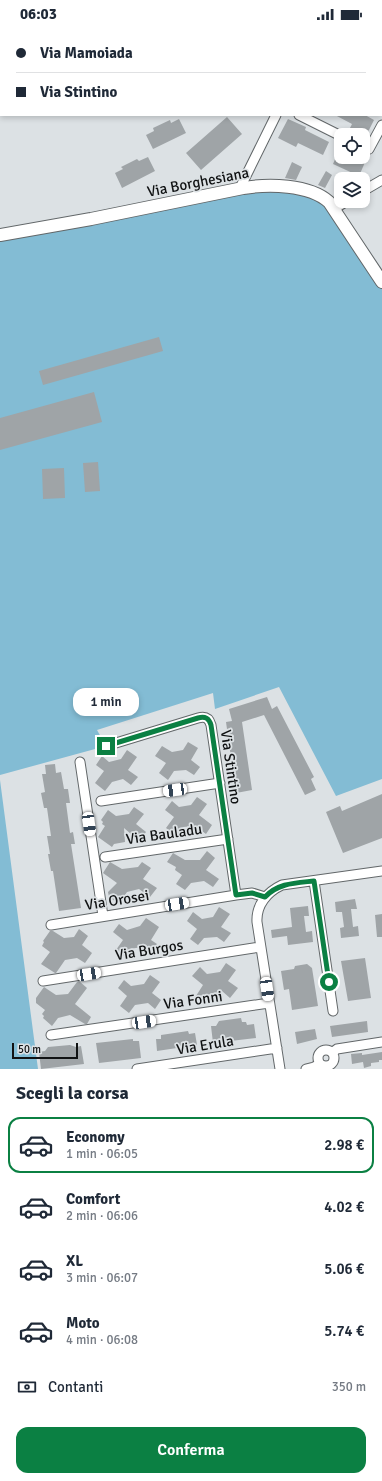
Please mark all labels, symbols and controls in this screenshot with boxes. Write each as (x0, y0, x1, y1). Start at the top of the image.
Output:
text: 06:03 (20, 5, 57, 23)
text: Via Mamoiada (40, 44, 133, 62)
text: Via Stintino (40, 83, 117, 101)
map controls (334, 128, 370, 208)
button: locate (334, 128, 370, 164)
street label: Via Borghesiana (145, 163, 251, 201)
button: layers (334, 172, 370, 208)
callout: 1 min (73, 688, 139, 716)
text: 1 min (90, 694, 122, 710)
street label: Via Stintino (217, 729, 245, 806)
route end (97, 737, 115, 755)
car (162, 782, 188, 798)
car (81, 811, 97, 837)
street label: Via Bauladu (125, 820, 203, 848)
street label: Via Orosei (84, 886, 150, 914)
car (164, 896, 190, 912)
street label: Via Burgos (114, 936, 185, 964)
car (76, 966, 102, 982)
route start (320, 973, 338, 991)
car (259, 976, 275, 1002)
street label: Via Fonni (162, 987, 224, 1013)
car (131, 1014, 157, 1030)
street label: Via Erula (175, 1032, 235, 1058)
scale bar (12, 1041, 78, 1060)
text: 50 m (18, 1043, 41, 1056)
text: Scegli la corsa (16, 1082, 129, 1104)
icon: car (18, 1127, 54, 1163)
text: Economy (66, 1128, 125, 1146)
text: 2.98 € (324, 1136, 364, 1154)
text: 1 min · 06:05 (66, 1146, 138, 1162)
icon: car (18, 1189, 54, 1225)
text: Comfort (66, 1190, 120, 1208)
text: 4.02 € (324, 1198, 364, 1216)
text: 2 min · 06:06 (66, 1208, 138, 1224)
icon: car (18, 1251, 54, 1287)
text: XL (66, 1252, 83, 1270)
text: 5.06 € (324, 1260, 364, 1278)
text: 3 min · 06:07 (66, 1270, 138, 1286)
icon: car (18, 1313, 54, 1349)
text: Moto (66, 1314, 100, 1332)
text: 5.74 € (324, 1322, 364, 1340)
text: 4 min · 06:08 (66, 1332, 138, 1348)
icon: cash (16, 1376, 38, 1398)
text: Contanti (48, 1378, 103, 1396)
text: 350 m (332, 1379, 366, 1395)
button: Conferma (16, 1427, 366, 1473)

